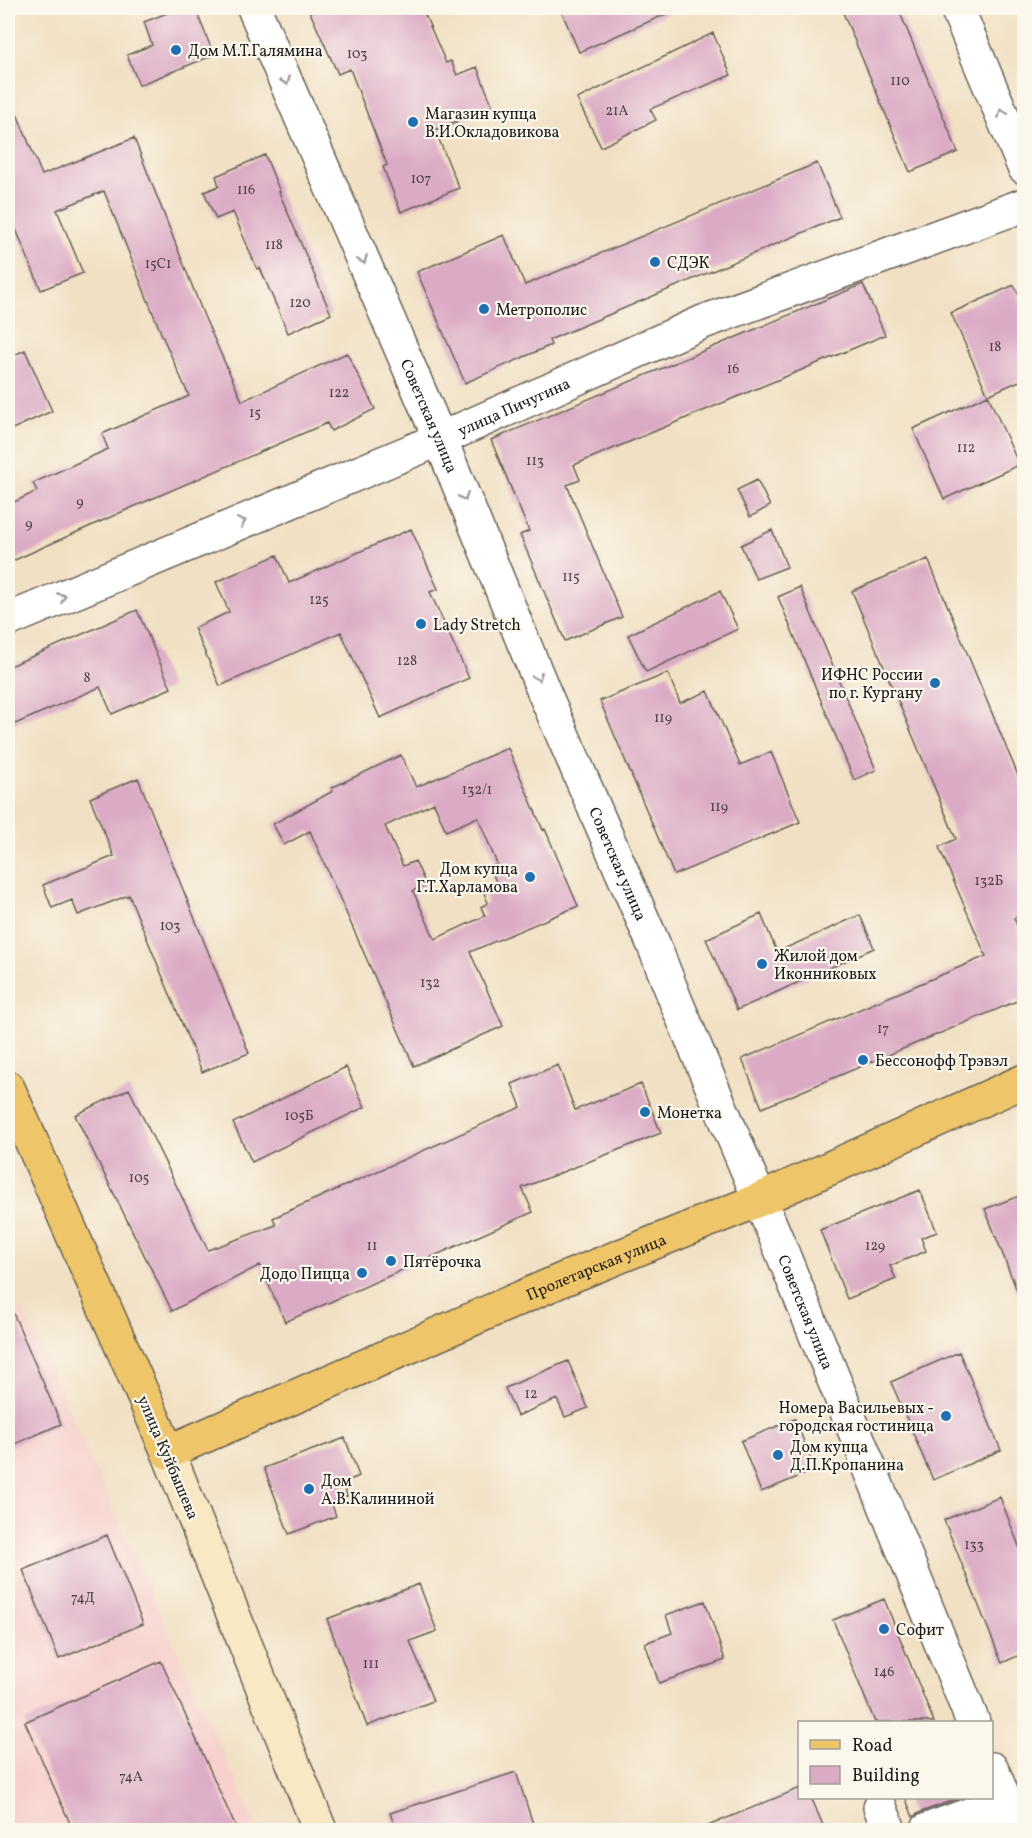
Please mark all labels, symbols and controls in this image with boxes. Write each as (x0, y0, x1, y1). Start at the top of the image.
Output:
place label: Дом М.Т.Галямина (188, 41, 323, 63)
marker: Дом М.Т.Галямина (169, 43, 183, 57)
house number: 103 (347, 45, 367, 64)
house number: 110 (890, 72, 910, 91)
one-way arrow (279, 74, 291, 85)
house number: 21А (606, 102, 629, 121)
place label: Магазин купца В.И.Окладовикова (425, 104, 560, 144)
one-way arrow (997, 108, 1009, 119)
marker: Магазин купца В.И.Окладовикова (406, 115, 420, 129)
house number: 107 (411, 170, 432, 189)
house number: 116 (237, 181, 255, 200)
house number: 118 (265, 236, 283, 255)
one-way arrow (356, 253, 368, 264)
place label: СДЭК (667, 253, 710, 275)
house number: 15С1 (145, 255, 171, 274)
marker: СДЭК (648, 255, 662, 269)
house number: 120 (289, 294, 311, 313)
place label: Метрополис (496, 300, 587, 322)
marker: Метрополис (477, 302, 491, 316)
house number: 18 (989, 338, 1001, 357)
street label: Советская улица (394, 356, 462, 477)
house number: 16 (727, 360, 739, 379)
street label: улица Пичугина (455, 373, 574, 443)
house number: 122 (329, 384, 349, 403)
house number: 15 (249, 404, 261, 423)
house number: 112 (957, 439, 975, 458)
house number: 113 (526, 452, 544, 471)
one-way arrow (457, 491, 469, 502)
house number: 9 (76, 493, 84, 512)
house number: 9 (25, 515, 33, 534)
one-way arrow (235, 518, 246, 530)
house number: 115 (562, 568, 580, 587)
house number: 125 (309, 591, 329, 610)
one-way arrow (55, 593, 66, 605)
place label: Lady Stretch (433, 615, 521, 637)
marker: Lady Stretch (414, 617, 428, 631)
house number: 128 (397, 652, 417, 671)
place label: ИФНС России по г. Кургану (821, 665, 923, 705)
house number: 8 (83, 669, 91, 688)
one-way arrow (531, 671, 543, 682)
marker: ИФНС России по г. Кургану (928, 676, 942, 690)
house number: 119 (654, 709, 672, 728)
house number: 132/1 (462, 781, 492, 800)
house number: 119 (710, 798, 728, 817)
street label: Советская улица (582, 804, 651, 925)
place label: Дом купца Г.Т.Харламова (416, 859, 518, 899)
marker: Дом купца Г.Т.Харламова (523, 870, 537, 884)
house number: 132Б (975, 872, 1003, 891)
house number: 103 (160, 917, 180, 936)
place label: Жилой дом Иконниковых (774, 946, 877, 986)
marker: Жилой дом Иконниковых (755, 957, 769, 971)
house number: 132 (420, 974, 440, 993)
house number: 17 (877, 1020, 889, 1039)
place label: Бессонофф Трэвэл (875, 1051, 1008, 1073)
marker: Бессонофф Трэвэл (856, 1053, 870, 1067)
place label: Монетка (657, 1103, 722, 1125)
marker: Монетка (638, 1105, 652, 1119)
house number: 105Б (284, 1107, 314, 1126)
house number: 105 (129, 1169, 149, 1188)
street label: Пролетарская улица (523, 1230, 670, 1307)
house number: 11 (367, 1237, 377, 1256)
house number: 129 (865, 1237, 885, 1256)
place label: Пятёрочка (403, 1252, 482, 1274)
street label: Советская улица (771, 1252, 838, 1373)
marker: Пятёрочка (384, 1254, 398, 1268)
place label: Додо Пицца (260, 1264, 350, 1286)
marker: Додо Пицца (355, 1266, 369, 1280)
house number: 12 (525, 1385, 537, 1404)
street label: улица Куйбышева (131, 1392, 203, 1523)
place label: Номера Васильевых - городская гостиница (779, 1398, 934, 1438)
marker: Номера Васильевых - городская гостиница (939, 1409, 953, 1423)
place label: Дом купца Д.П.Кропанина (790, 1437, 904, 1477)
marker: Дом купца Д.П.Кропанина (771, 1448, 785, 1462)
place label: Дом А.В.Калининой (321, 1471, 435, 1511)
marker: Дом А.В.Калининой (302, 1482, 316, 1496)
house number: 133 (964, 1536, 984, 1555)
house number: 74Д (71, 1589, 95, 1608)
place label: Софит (896, 1620, 944, 1642)
marker: Софит (877, 1622, 891, 1636)
house number: 111 (363, 1655, 379, 1674)
house number: 146 (874, 1663, 894, 1682)
legend (798, 1721, 993, 1799)
text: Road (852, 1734, 893, 1759)
text: Building (852, 1764, 920, 1789)
house number: 74А (119, 1768, 143, 1787)

